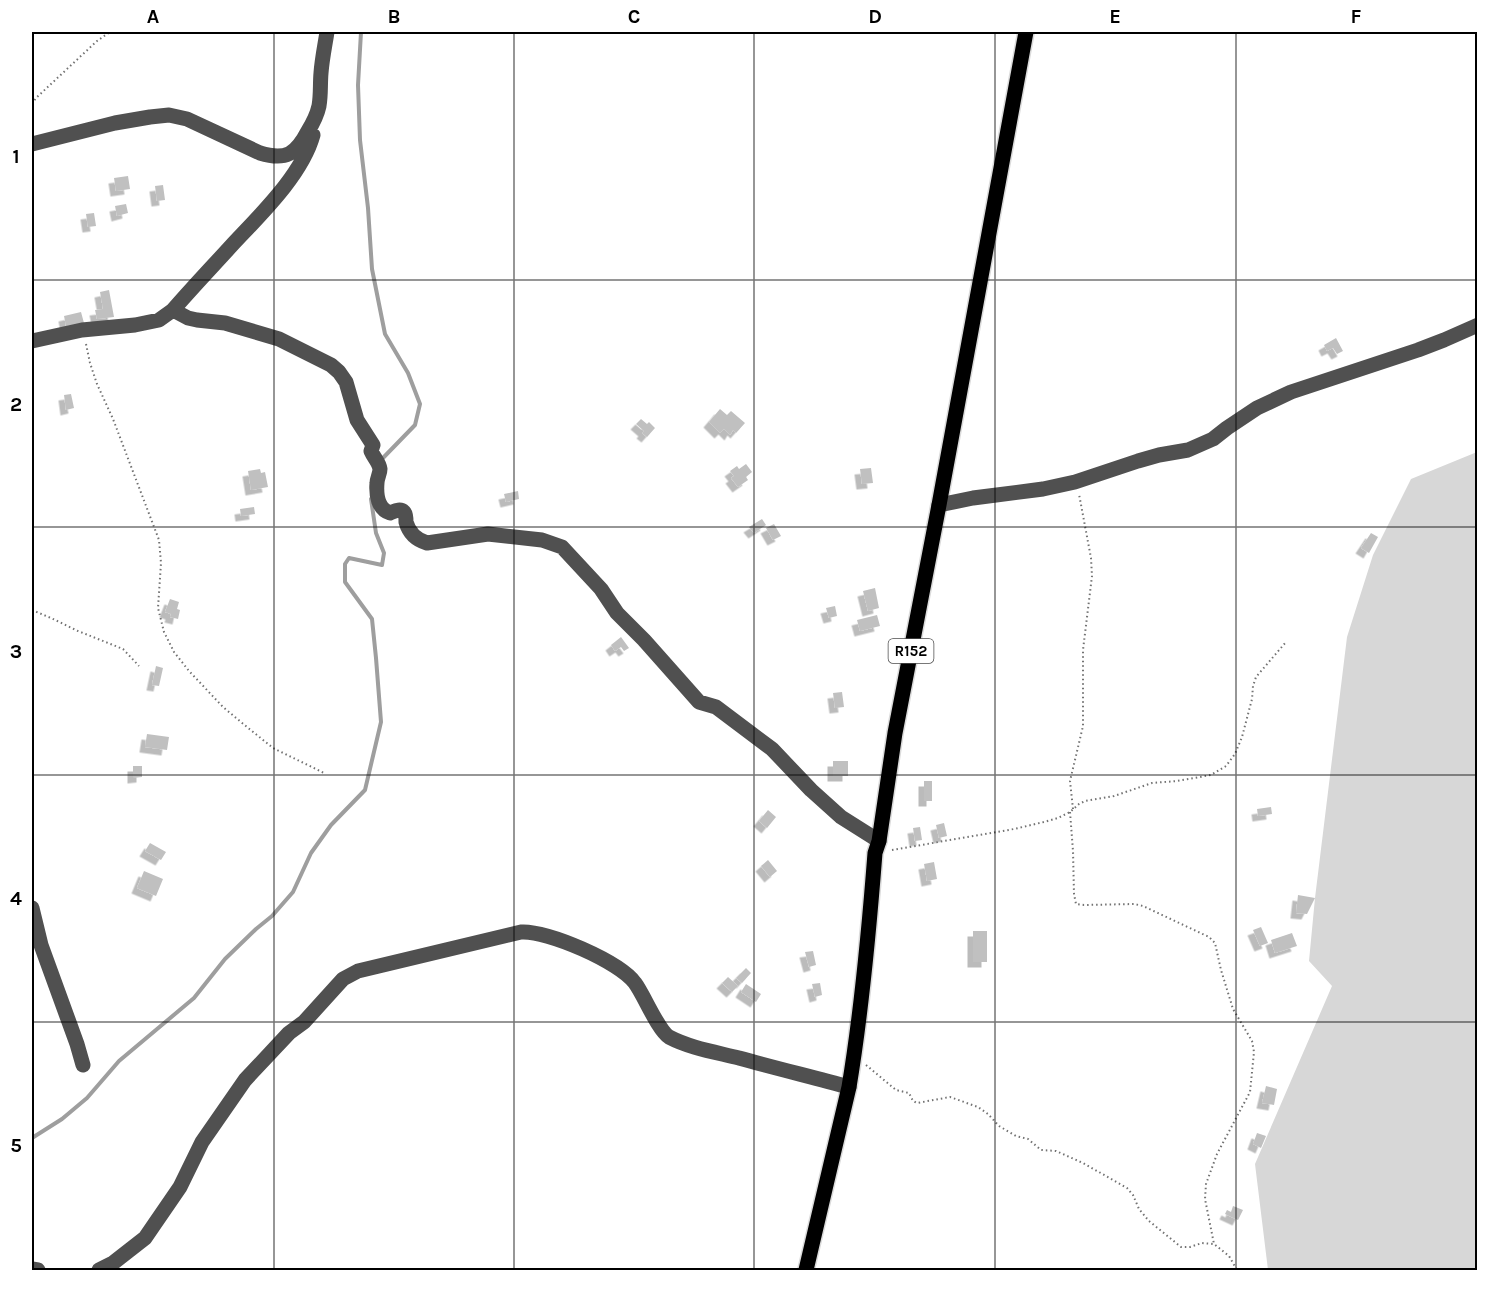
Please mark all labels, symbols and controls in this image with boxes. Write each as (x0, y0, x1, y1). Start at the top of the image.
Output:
text: A (147, 5, 160, 28)
text: B (388, 5, 400, 28)
text: C (628, 5, 640, 28)
text: D (868, 5, 882, 28)
text: E (1109, 5, 1121, 28)
text: F (1351, 5, 1362, 28)
text: 1 (12, 145, 20, 168)
text: 2 (10, 393, 22, 416)
road number: R152 (888, 639, 934, 663)
text: 3 (10, 640, 22, 663)
text: 4 (10, 887, 22, 910)
text: 5 (10, 1134, 22, 1157)

